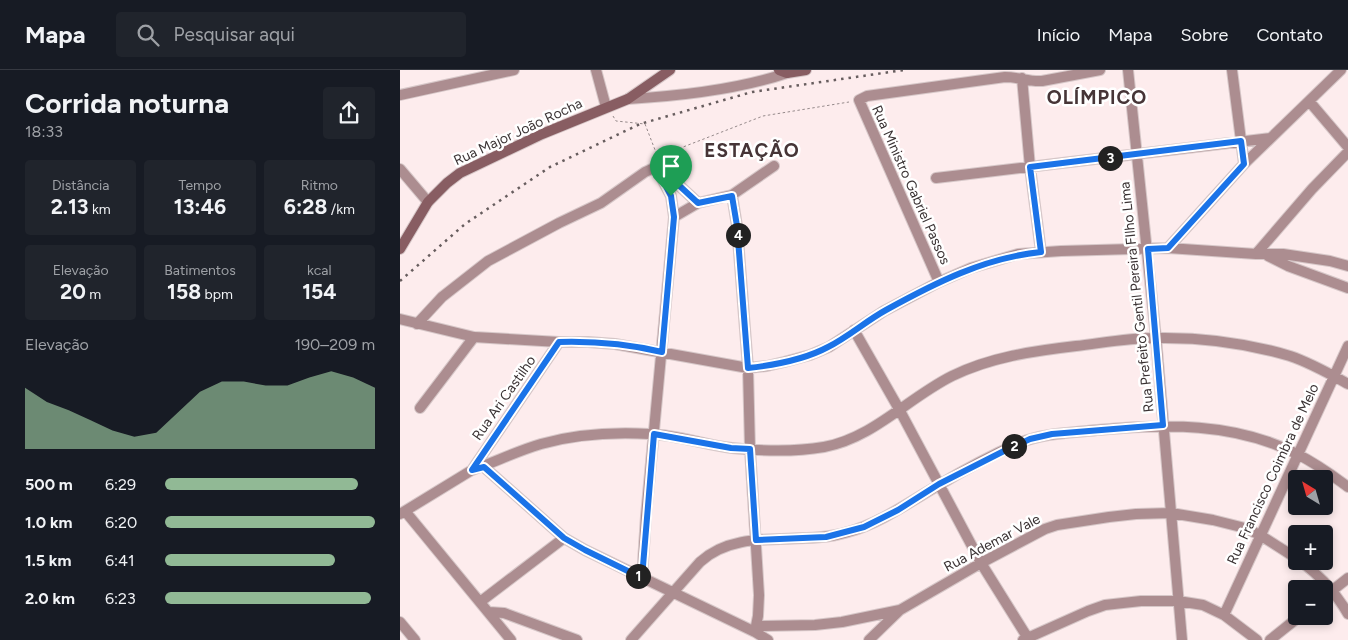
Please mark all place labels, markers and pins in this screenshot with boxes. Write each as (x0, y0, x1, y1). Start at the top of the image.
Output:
pin (650, 145, 692, 196)
pin: 3 (1098, 146, 1122, 170)
pin: 4 (726, 222, 750, 248)
pin: 2 (1002, 434, 1026, 458)
pin: 1 (626, 564, 650, 588)

